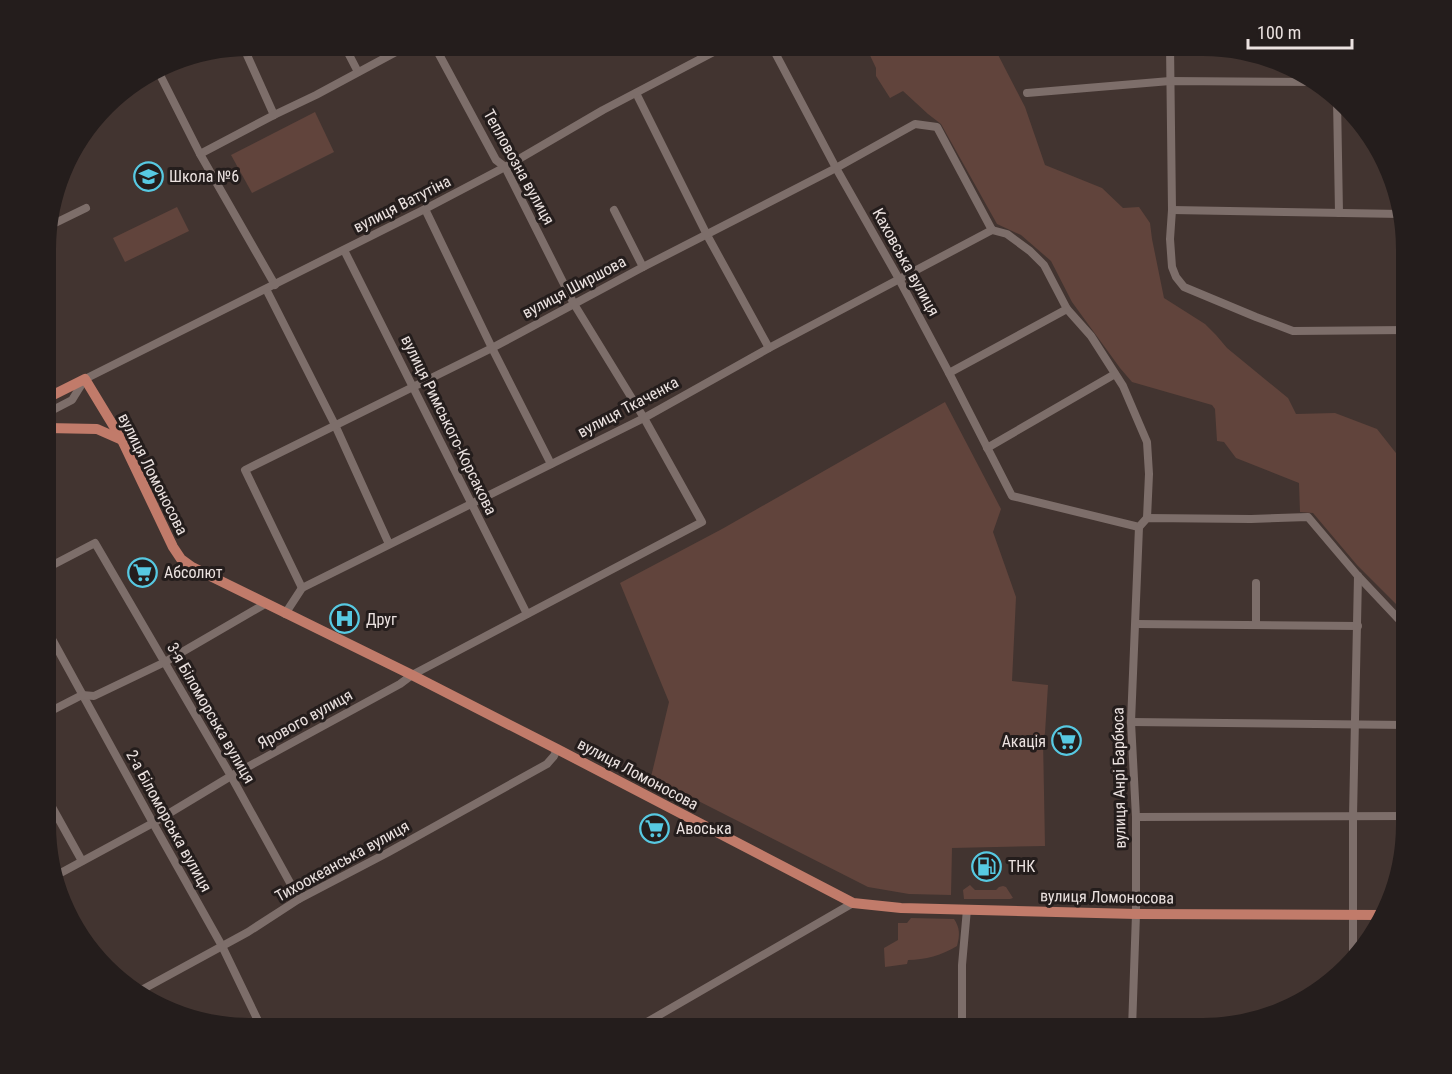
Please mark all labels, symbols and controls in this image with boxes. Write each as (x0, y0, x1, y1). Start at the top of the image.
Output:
scale bar (1248, 12, 1352, 50)
text: 100 m (1257, 22, 1301, 43)
street label: Тепловозна вулиця (479, 106, 559, 228)
school or university icon: Школа №6 (132, 160, 164, 192)
place label: Школа №6 (169, 167, 239, 186)
street label: вулиця Ватутіна (350, 171, 454, 237)
street label: Каховська вулиця (868, 205, 944, 319)
street label: вулиця Ширшова (519, 252, 629, 322)
street label: вулиця Римського-Корсакова (397, 332, 501, 518)
street label: вулиця Ткаченка (574, 372, 682, 442)
street label: вулиця Ломоносова (114, 410, 192, 538)
supermarket icon: Абсолют (127, 556, 159, 588)
place label: Абсолют (164, 563, 223, 582)
hospital icon: Друг (329, 603, 361, 635)
place label: Друг (366, 610, 397, 629)
street label: 3-я Біломорська вулиця (163, 639, 259, 787)
street label: Ярового вулиця (254, 685, 356, 753)
street label: вулиця Анрі Барбюса (1108, 707, 1130, 849)
supermarket icon: Акація (1051, 725, 1083, 757)
place label: Акація (1002, 732, 1046, 751)
street label: вулиця Ломоносова (574, 734, 702, 814)
street label: 2-а Біломорська вулиця (122, 747, 216, 895)
supermarket icon: Авоська (639, 812, 671, 844)
street label: Тихоокеанська вулиця (272, 816, 412, 906)
place label: Авоська (676, 819, 732, 838)
fuel station icon: ТНК (971, 850, 1003, 882)
place label: ТНК (1008, 857, 1035, 876)
street label: вулиця Ломоносова (1040, 886, 1174, 908)

